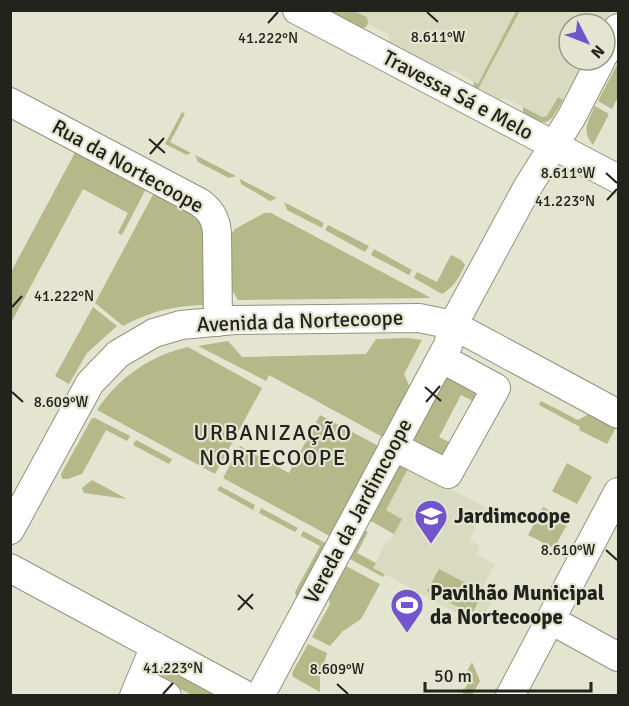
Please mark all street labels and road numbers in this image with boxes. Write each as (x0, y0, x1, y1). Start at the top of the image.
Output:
street label: Travessa Sá e Melo (378, 44, 538, 146)
street label: Rua da Nortecoope (48, 114, 208, 218)
street label: Avenida da Nortecoope (196, 304, 404, 338)
street label: Vereda da Jardimcoope (298, 414, 418, 608)

